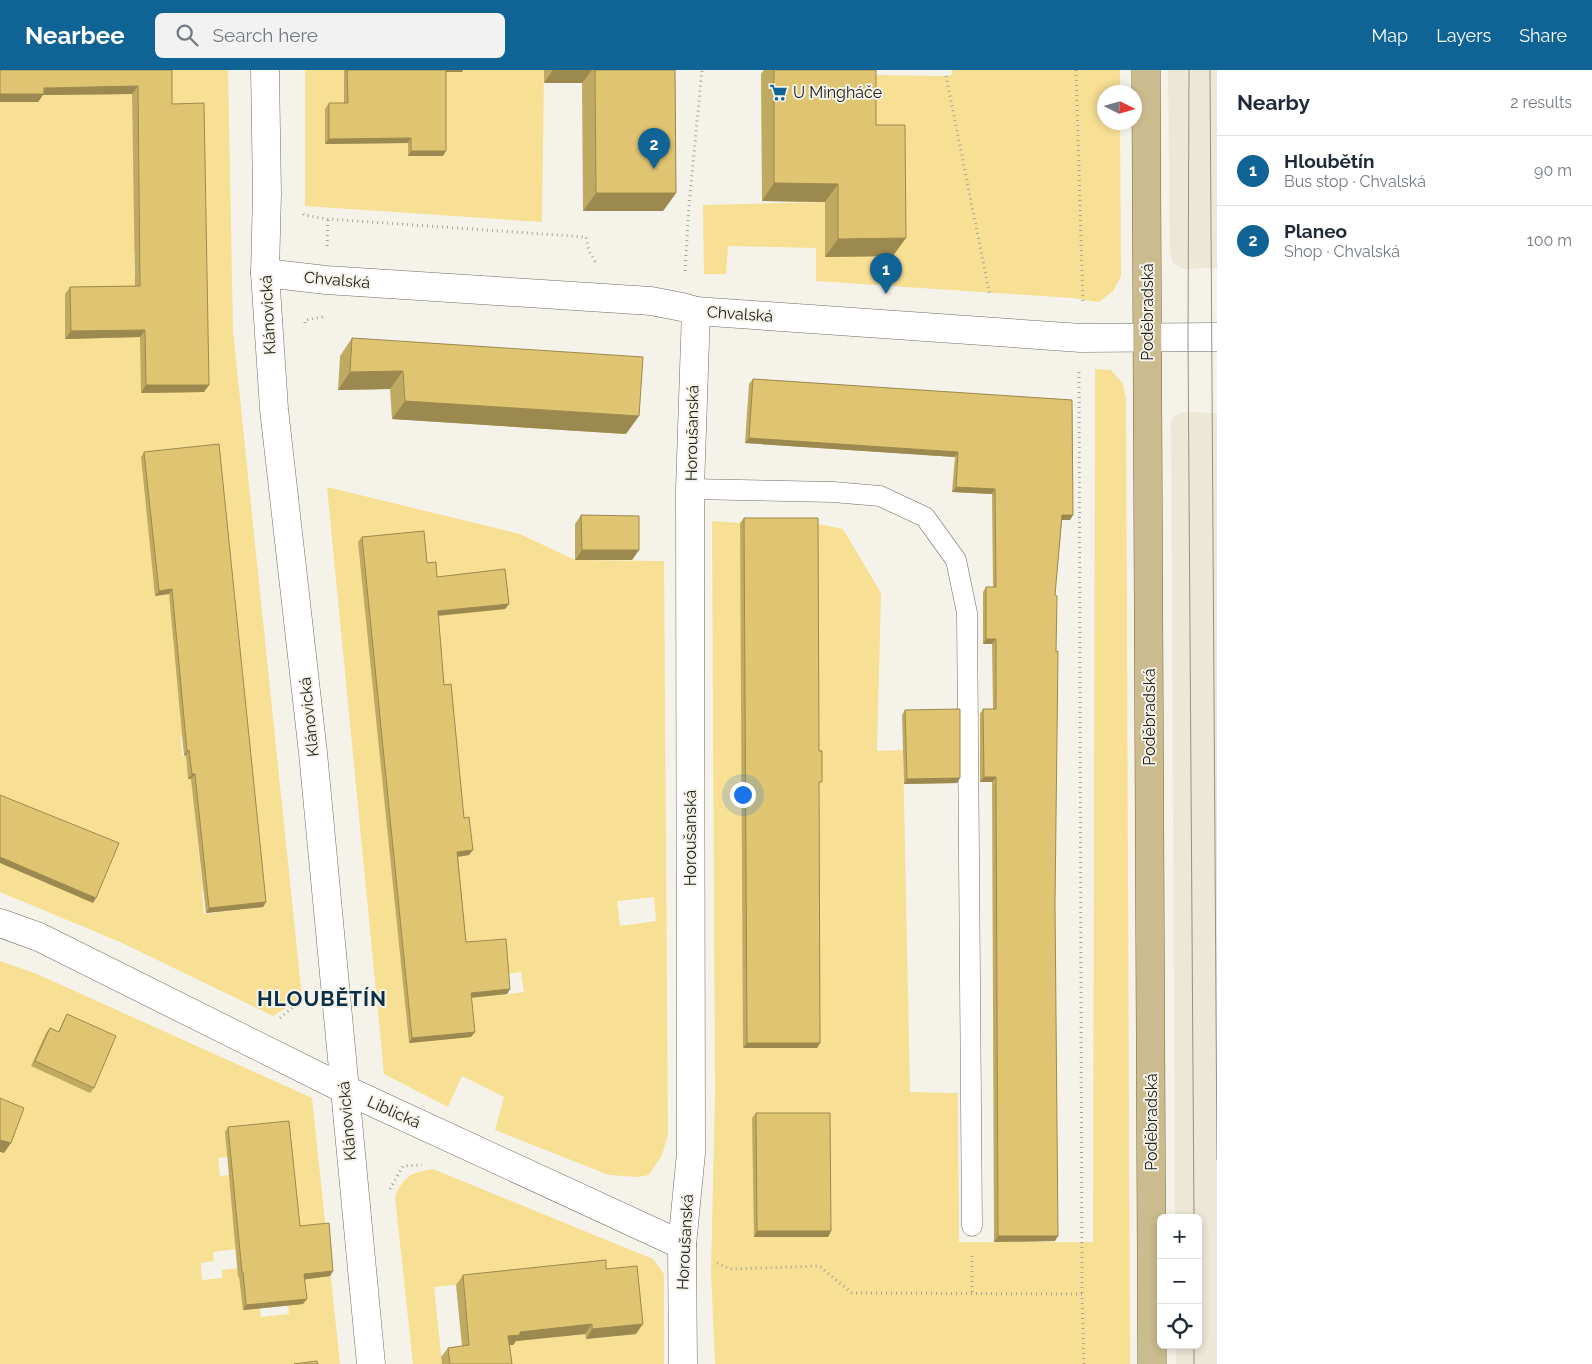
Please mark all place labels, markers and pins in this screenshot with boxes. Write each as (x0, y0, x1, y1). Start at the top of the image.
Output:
supermarket icon: U Mingháče (769, 82, 789, 102)
place label: U Mingháče (793, 83, 882, 102)
pin: 2 (638, 128, 670, 169)
pin: 1 (870, 253, 902, 294)

